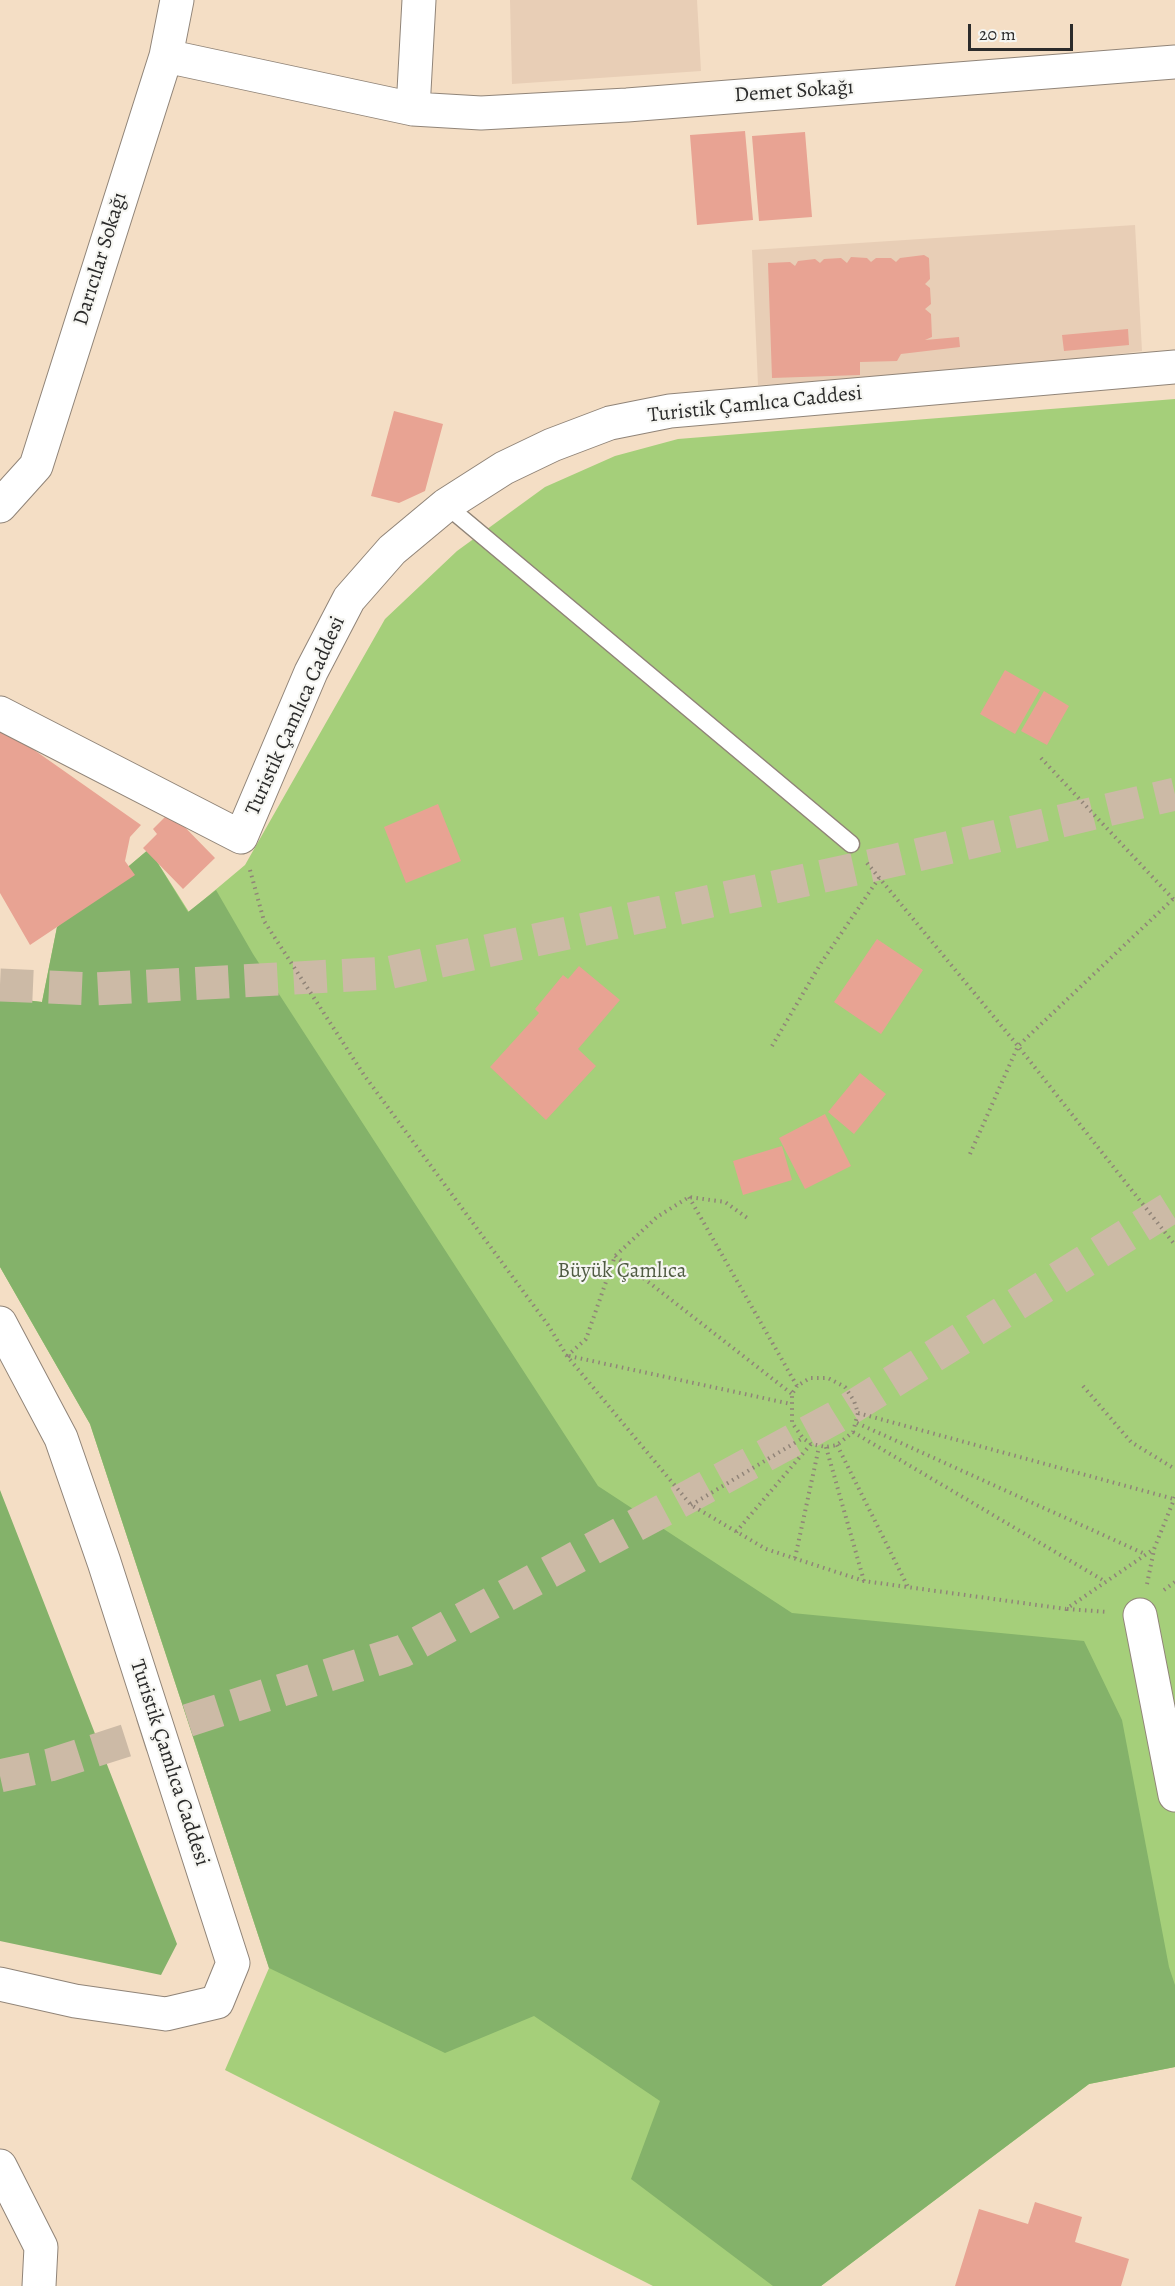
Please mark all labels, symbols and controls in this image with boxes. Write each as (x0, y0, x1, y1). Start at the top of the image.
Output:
scale bar (971, 12, 1076, 50)
text: 20 m (979, 22, 1016, 46)
street label: Demet Sokağı (733, 75, 855, 109)
street label: Darıcılar Sokağı (69, 189, 133, 329)
street label: Turistik Çamlıca Caddesi (647, 381, 863, 429)
street label: Turistik Çamlıca Caddesi (241, 612, 351, 820)
park label: Büyük Çamlıca (557, 1259, 687, 1285)
street label: Turistik Çamlıca Caddesi (124, 1657, 214, 1869)

